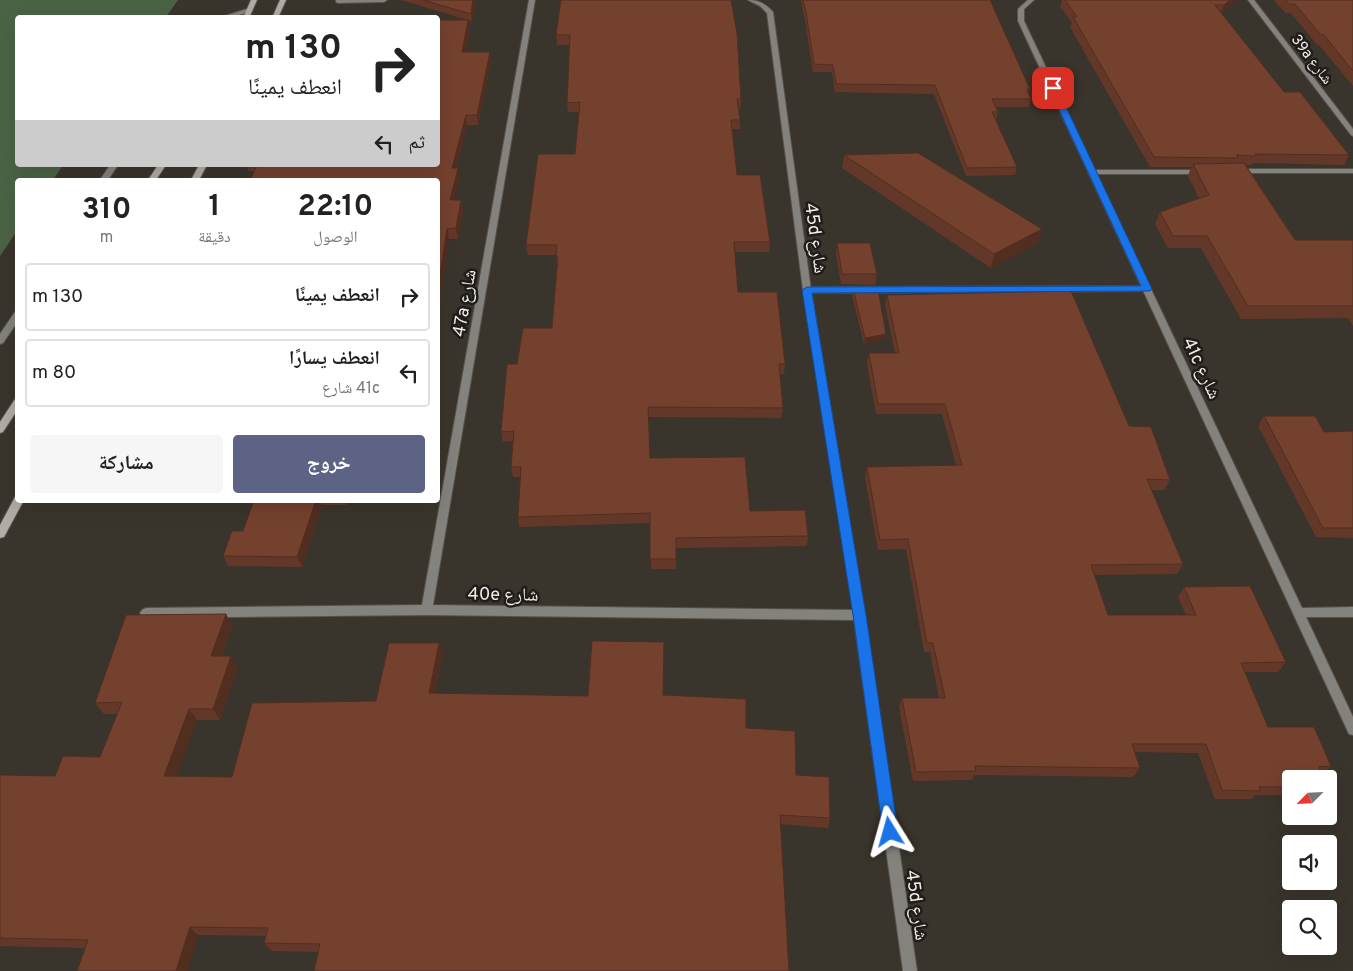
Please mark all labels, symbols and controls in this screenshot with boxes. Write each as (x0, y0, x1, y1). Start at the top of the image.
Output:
text: 130 m (245, 27, 342, 71)
street label: 39a شارع (1286, 31, 1336, 89)
icon: right (360, 35, 425, 100)
pin (1032, 67, 1074, 109)
icon: arrive (1039, 74, 1067, 102)
text: انعطف يمينًا (248, 75, 342, 102)
icon: left (370, 130, 398, 158)
text: ثم (408, 131, 425, 155)
text: 1 (208, 189, 220, 226)
text: 22:10 (298, 189, 373, 226)
text: 310 (82, 192, 131, 229)
street label: 45d شارع (798, 201, 831, 275)
text: m (100, 228, 113, 248)
text: دقيقة (198, 228, 231, 248)
text: الوصول (313, 228, 358, 248)
street label: 47a شارع (448, 268, 483, 339)
icon: right (395, 283, 423, 311)
text: انعطف يمينًا (295, 284, 380, 308)
text: 130 m (32, 285, 83, 309)
street label: 41c شارع (1176, 334, 1225, 403)
text: انعطف يسارًا (289, 347, 380, 371)
icon: left (395, 359, 423, 387)
text: 80 m (32, 361, 76, 385)
text: 41c شارع (322, 379, 380, 399)
button: مشاركة (30, 435, 223, 493)
button: خروج (233, 435, 425, 493)
street label: 40e شارع (467, 583, 539, 608)
north arrow (1282, 770, 1338, 825)
map controls (1282, 770, 1337, 955)
position arrow (863, 805, 915, 857)
button: sound (1282, 835, 1337, 890)
street label: 45d شارع (899, 868, 932, 942)
button: search (1282, 900, 1337, 955)

